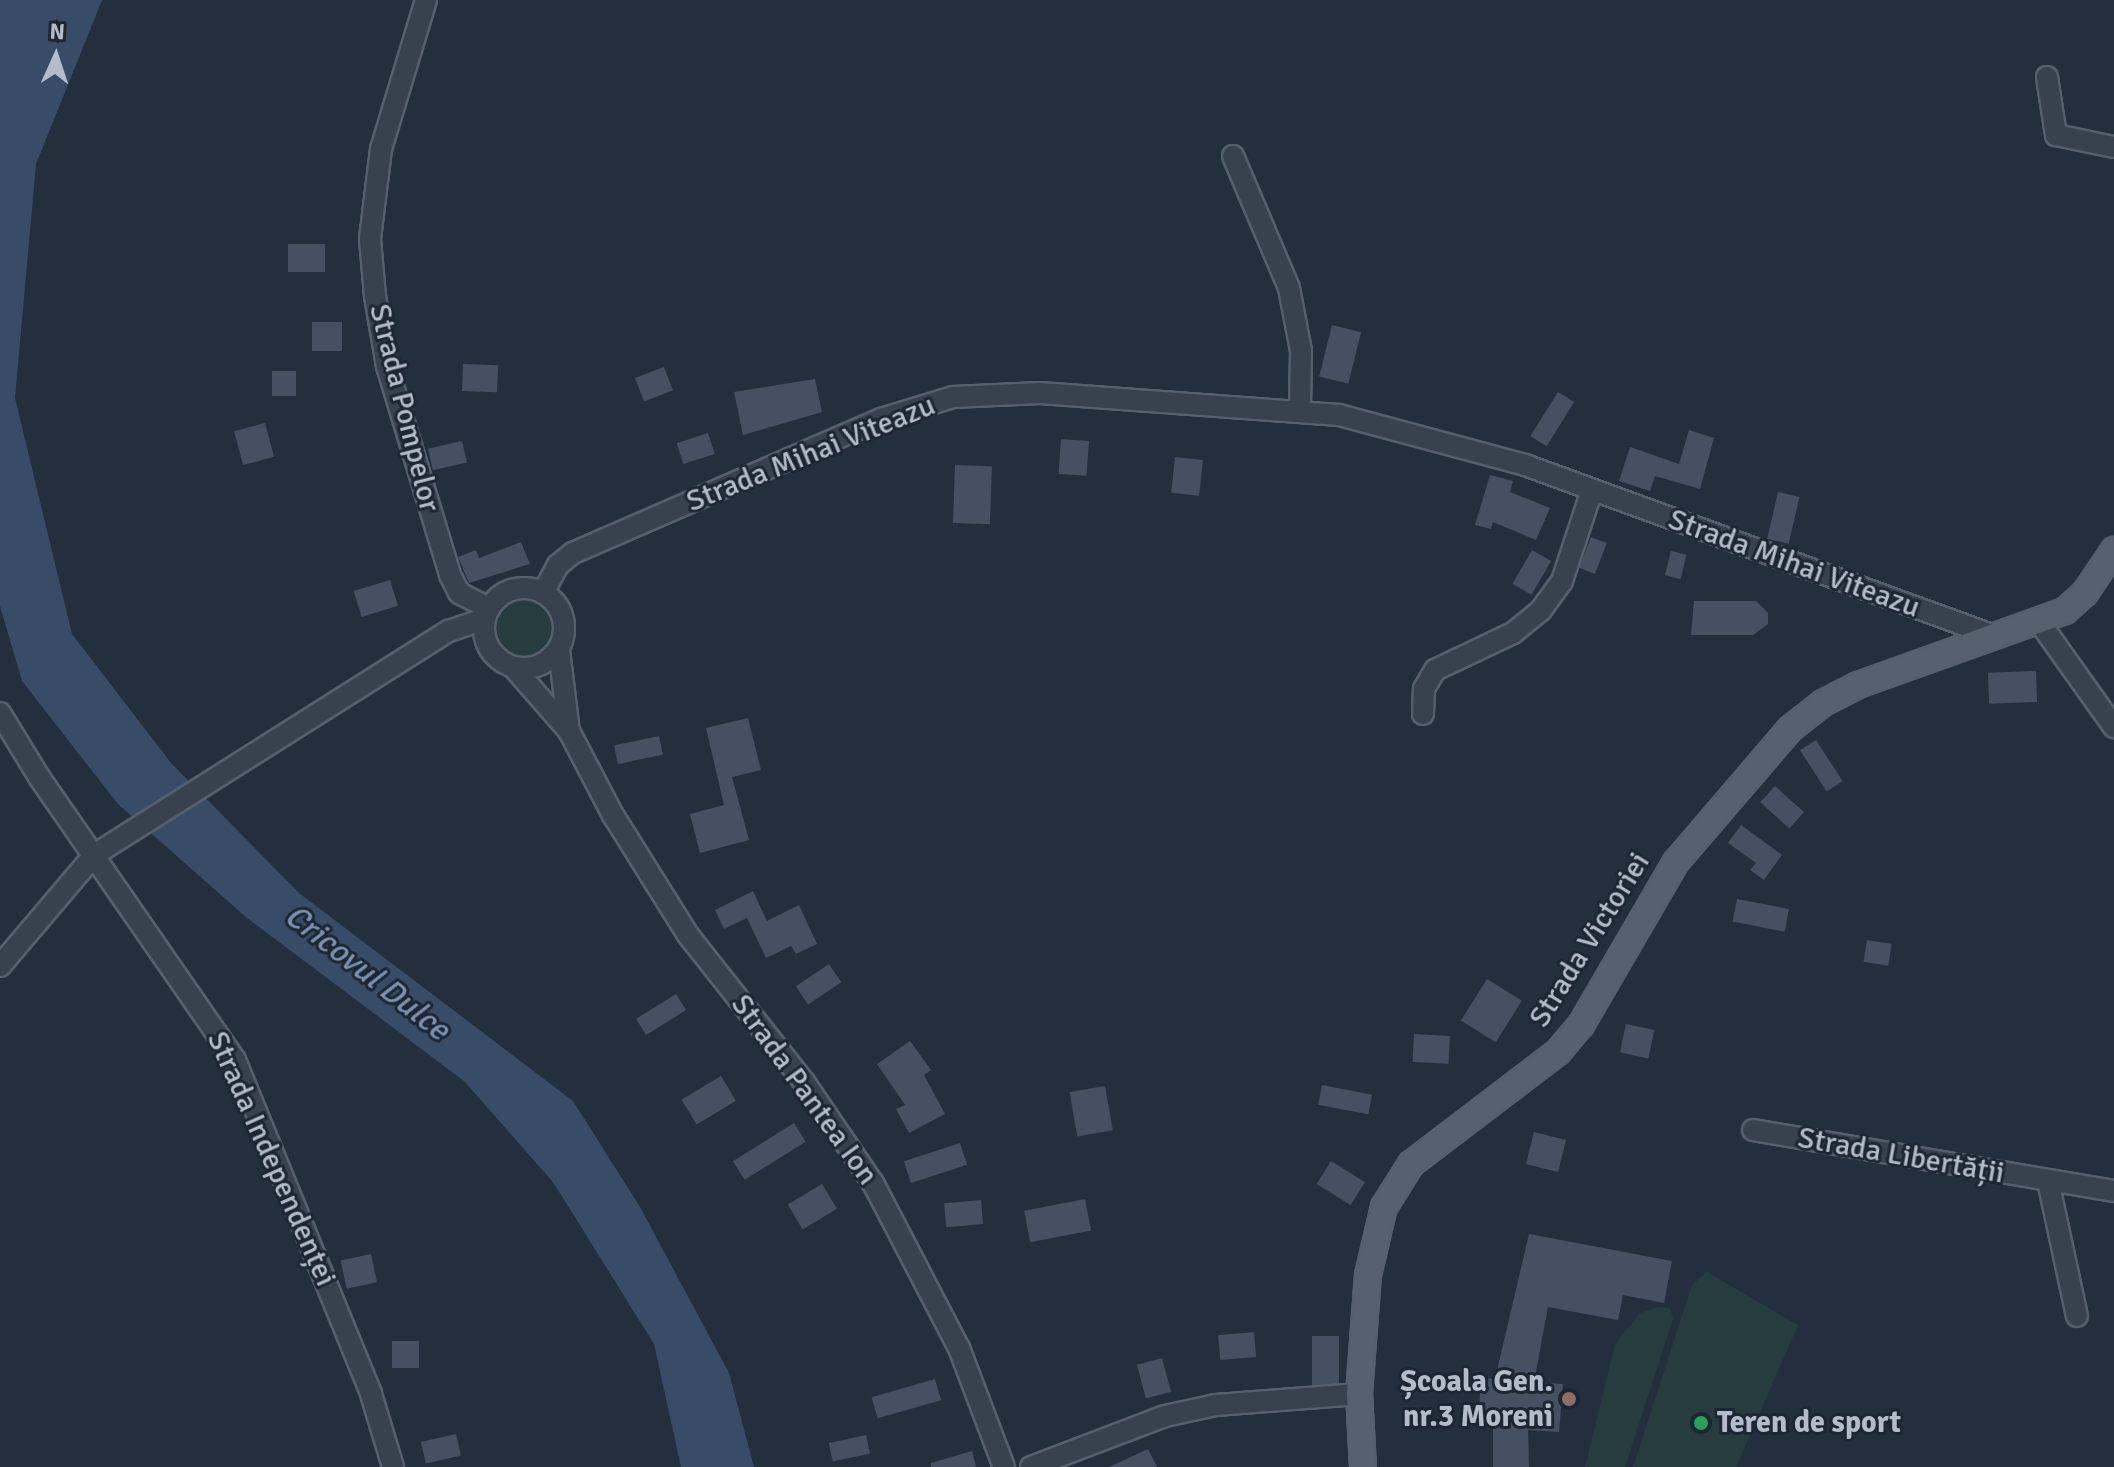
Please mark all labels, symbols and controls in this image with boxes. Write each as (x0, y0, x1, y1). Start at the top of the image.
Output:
north arrow (16, 16, 96, 96)
text: N (49, 18, 66, 45)
street label: Strada Pompelor (361, 301, 447, 515)
street label: Strada Mihai Viteazu (681, 388, 941, 520)
street label: Strada Mihai Viteazu (1663, 502, 1925, 626)
street label: Strada Victoriei (1522, 846, 1658, 1034)
water label: Cricovul Dulce (277, 897, 457, 1049)
street label: Strada Pantea Ion (723, 988, 885, 1192)
street label: Strada Independenței (199, 1026, 343, 1292)
street label: Strada Libertății (1795, 1120, 2007, 1192)
place label: Școala Gen. nr.3 Moreni (1400, 1364, 1553, 1434)
marker: Școala Gen. nr.3 Moreni (1560, 1390, 1578, 1408)
place label: Teren de sport (1717, 1405, 1901, 1441)
marker: Teren de sport (1692, 1414, 1710, 1432)

